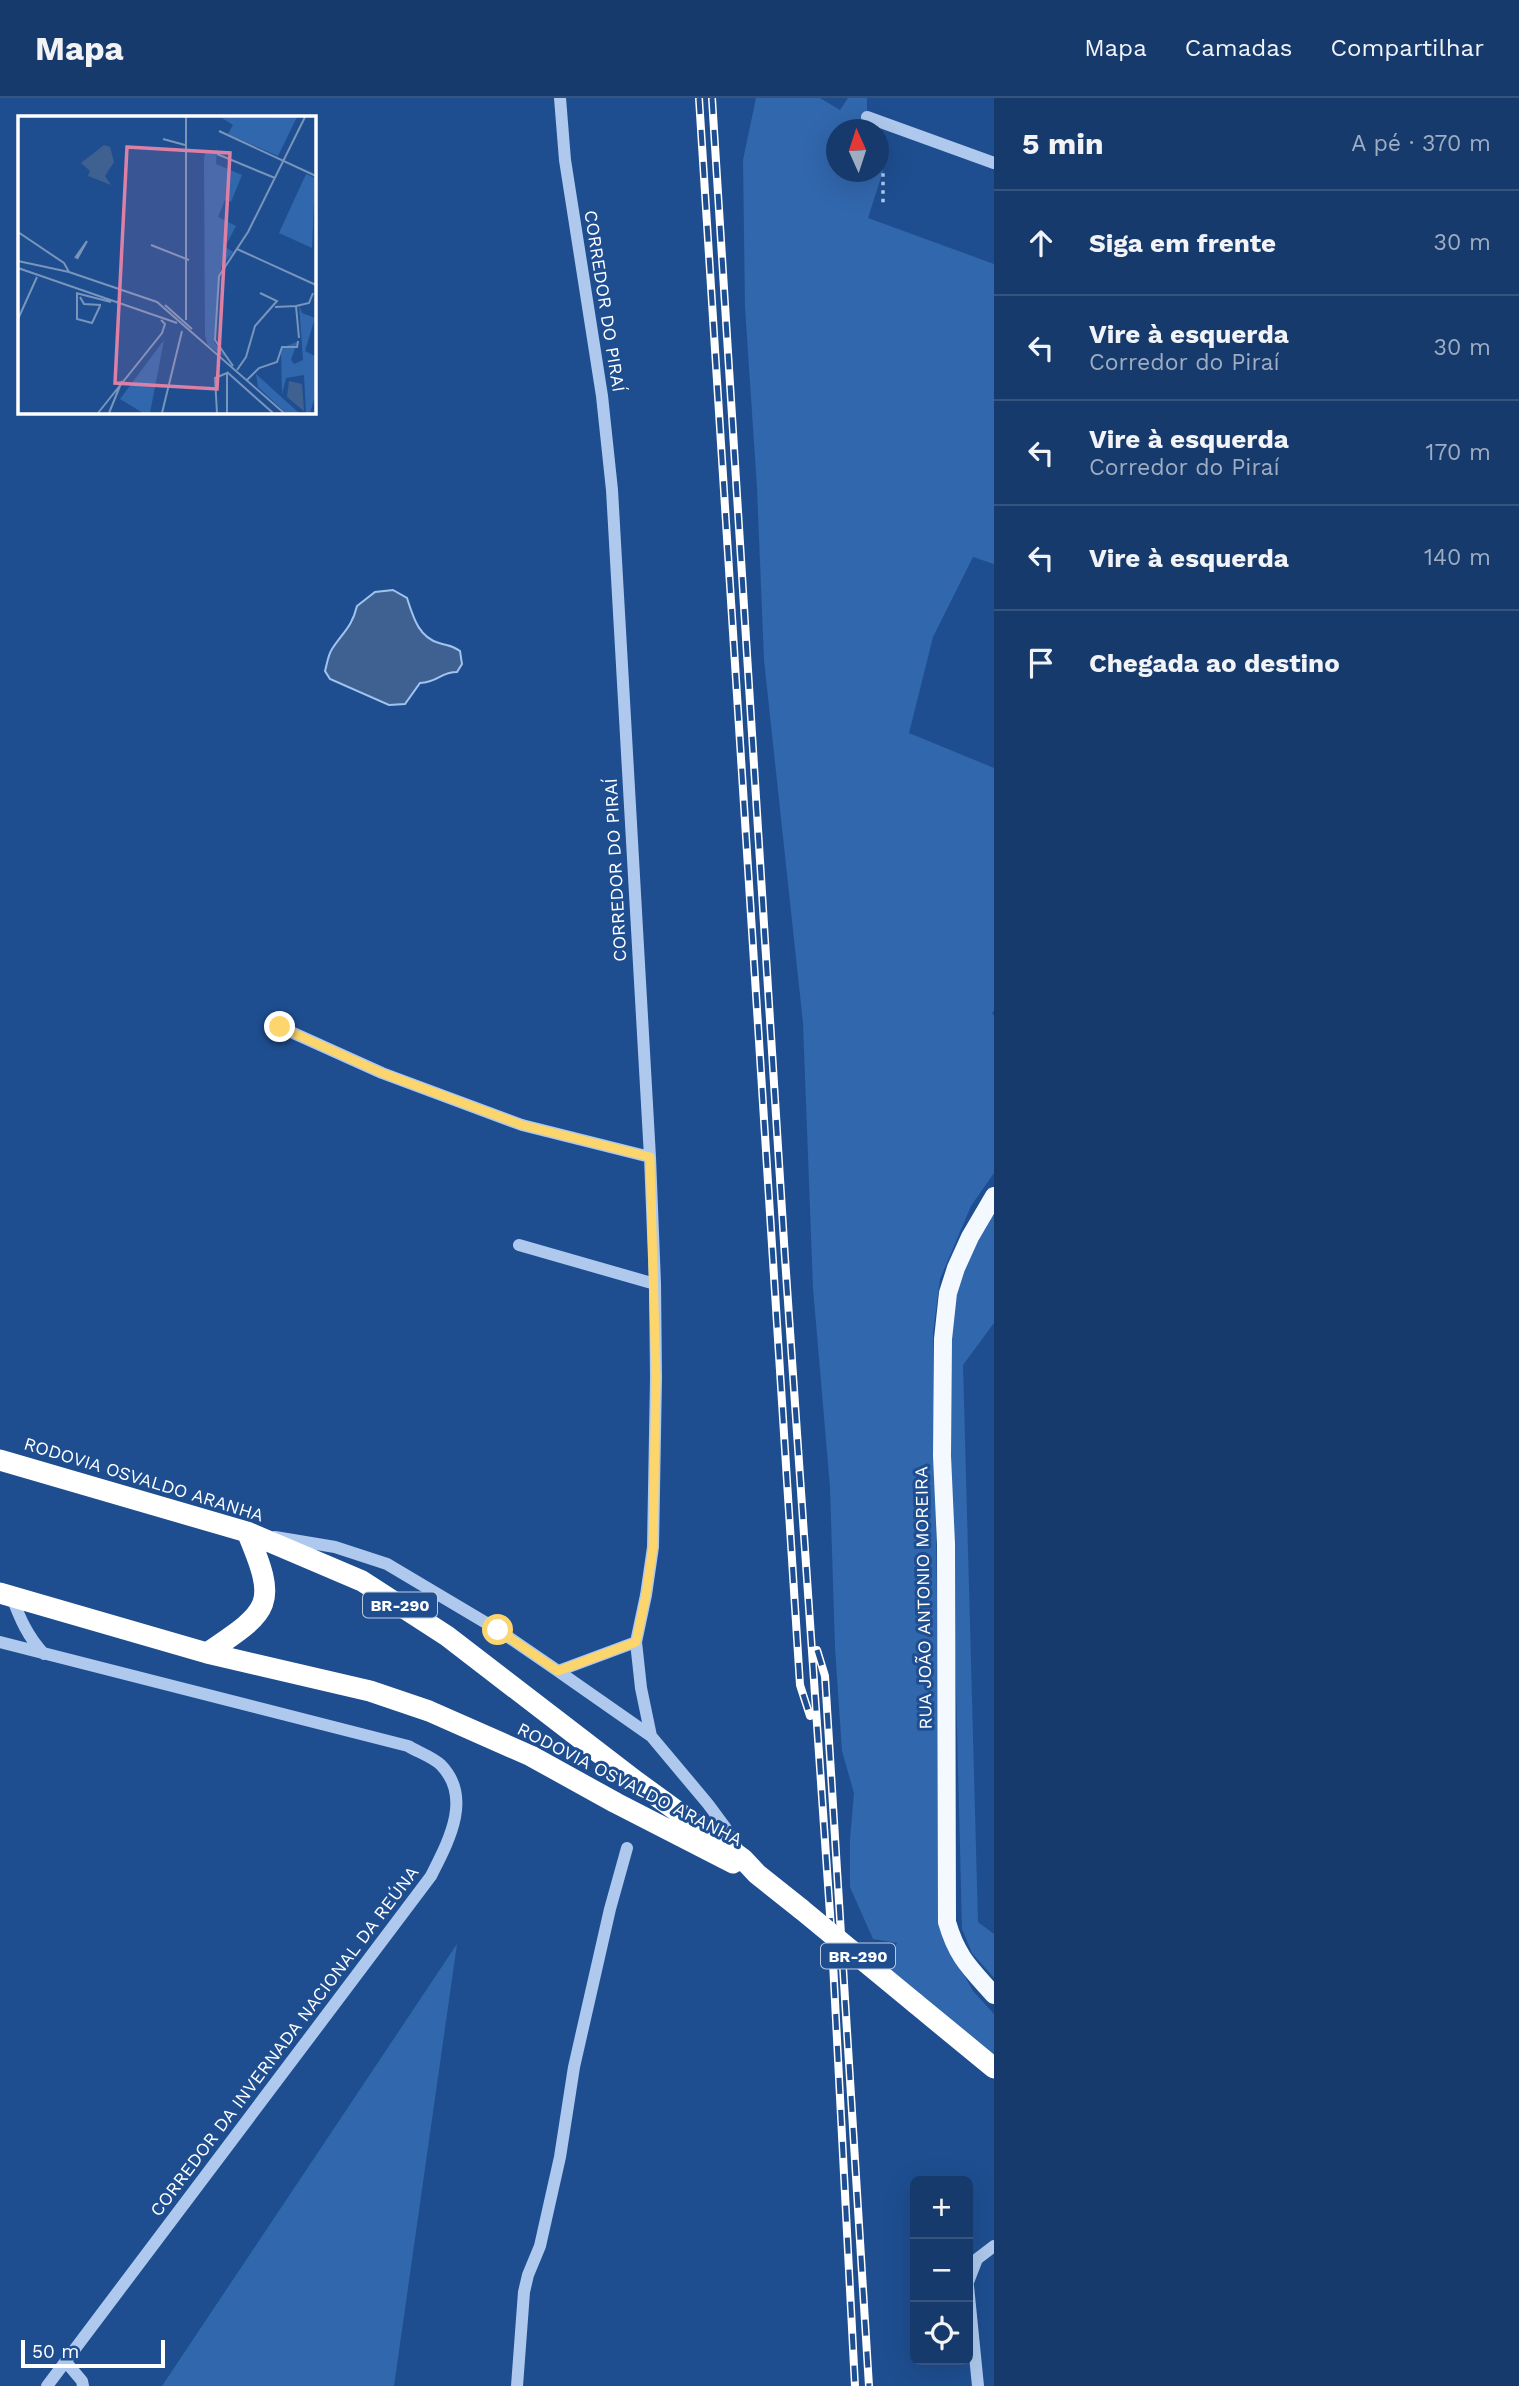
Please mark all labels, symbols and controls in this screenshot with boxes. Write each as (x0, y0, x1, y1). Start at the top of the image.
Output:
text: Mapa (35, 29, 124, 68)
text: Mapa (1084, 34, 1147, 62)
text: Camadas (1185, 34, 1293, 62)
text: Compartilhar (1331, 34, 1484, 62)
inset map (18, 116, 315, 413)
north arrow (826, 119, 889, 182)
text: 5 min (1022, 126, 1104, 161)
text: A pé · 370 m (1351, 130, 1491, 157)
street label: CORREDOR DO PIRAÍ (580, 209, 630, 393)
icon: ahead (1022, 224, 1060, 262)
text: Siga em frente (1089, 228, 1276, 258)
text: 30 m (1434, 229, 1491, 256)
text: Vire à esquerda (1089, 319, 1289, 349)
icon: left (1022, 329, 1060, 367)
text: 30 m (1434, 334, 1491, 361)
text: Corredor do Piraí (1089, 349, 1280, 376)
text: Vire à esquerda (1089, 424, 1289, 454)
icon: left (1022, 434, 1060, 472)
text: 170 m (1426, 439, 1491, 466)
text: Corredor do Piraí (1089, 454, 1280, 481)
icon: left (1022, 539, 1060, 577)
text: Vire à esquerda (1089, 543, 1289, 573)
text: 140 m (1424, 544, 1491, 571)
icon: arrive (1022, 644, 1060, 682)
text: Chegada ao destino (1089, 648, 1340, 678)
street label: CORREDOR DO PIRAÍ (600, 778, 630, 962)
route end (264, 1011, 295, 1042)
street label: RODOVIA OSVALDO ARANHA (22, 1432, 267, 1526)
street label: RUA JOÃO ANTONIO MOREIRA (910, 1466, 936, 1730)
road number: BR-290 (363, 1592, 437, 1618)
route start (482, 1614, 513, 1645)
street label: RODOVIA OSVALDO ARANHA (514, 1718, 746, 1850)
street label: CORREDOR DA INVERNADA NACIONAL DA REÚNA (145, 1862, 423, 2220)
road number: BR-290 (821, 1944, 895, 1968)
map controls (910, 2176, 973, 2365)
button: + (910, 2176, 973, 2239)
button: − (910, 2239, 973, 2302)
button: locate (910, 2302, 973, 2365)
scale bar (21, 2337, 164, 2369)
text: 50 m (32, 2340, 79, 2363)

